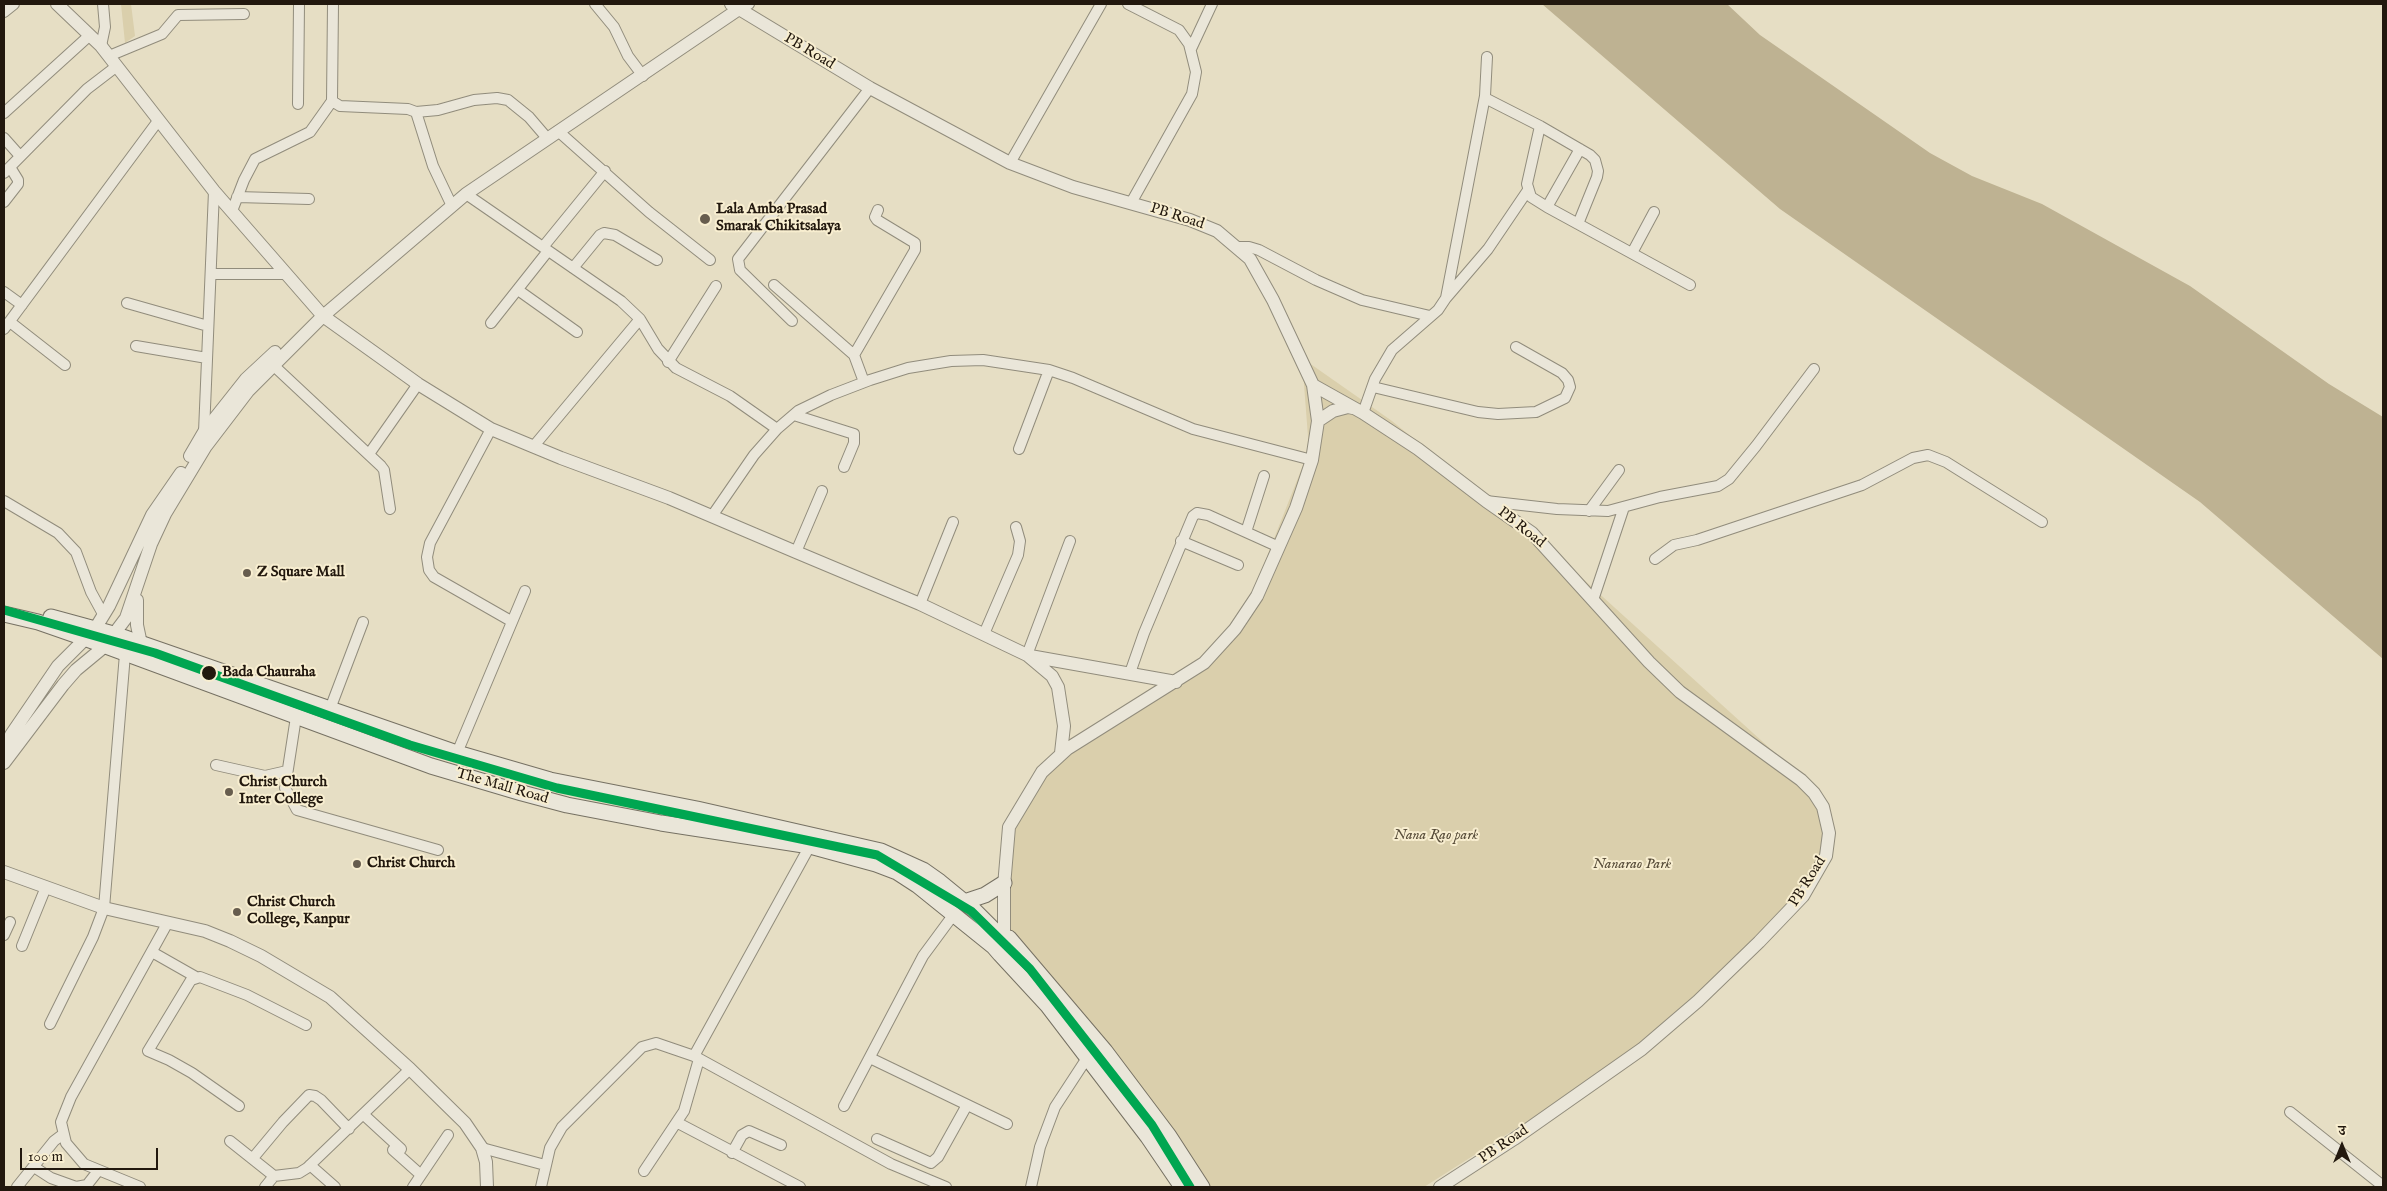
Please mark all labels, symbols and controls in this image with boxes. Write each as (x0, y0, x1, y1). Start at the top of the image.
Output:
street label: PB Road (780, 30, 838, 74)
street label: PB Road (1148, 200, 1206, 234)
place label: Lala Amba Prasad Smarak Chikitsalaya (716, 201, 841, 236)
marker: Lala Amba Prasad Smarak Chikitsalaya (698, 212, 712, 226)
street label: PB Road (1493, 504, 1549, 552)
place label: Z Square Mall (257, 564, 345, 582)
marker: Z Square Mall (241, 567, 253, 579)
marker: Bada Chauraha (200, 664, 218, 682)
place label: Bada Chauraha (222, 664, 316, 682)
street label: The Mall Road (454, 765, 550, 809)
place label: Christ Church Inter College (239, 774, 327, 809)
marker: Christ Church Inter College (223, 786, 235, 798)
park label: Nana Rao park (1394, 827, 1478, 845)
street label: PB Road (1786, 854, 1830, 910)
place label: Christ Church (367, 855, 455, 873)
park label: Nanarao Park (1593, 856, 1671, 874)
marker: Christ Church (351, 858, 363, 870)
place label: Christ Church College, Kanpur (247, 894, 350, 929)
marker: Christ Church College, Kanpur (231, 906, 243, 918)
north arrow (2317, 1121, 2367, 1171)
street label: PB Road (1476, 1122, 1532, 1168)
text: उ (2338, 1122, 2346, 1140)
scale bar (22, 1138, 160, 1170)
text: 100 m (28, 1147, 63, 1166)

